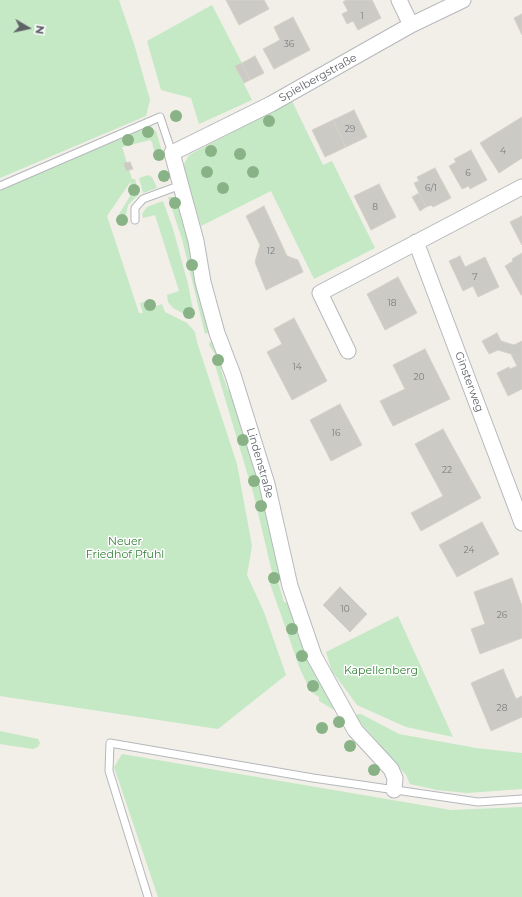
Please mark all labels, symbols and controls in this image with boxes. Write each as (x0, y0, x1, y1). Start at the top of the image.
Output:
north arrow (8, 8, 48, 48)
house number: 1 (360, 11, 364, 21)
text: N (32, 24, 47, 35)
house number: 36 (284, 39, 294, 49)
street label: Spielbergstraße (277, 51, 359, 105)
house number: 29 (345, 124, 355, 134)
house number: 4 (500, 146, 506, 156)
house number: 6 (465, 168, 471, 178)
house number: 6/1 (425, 183, 437, 193)
house number: 8 (372, 202, 378, 212)
house number: 12 (267, 246, 275, 256)
house number: 7 (472, 272, 478, 282)
house number: 18 (388, 298, 396, 308)
street label: Ginsterweg (452, 350, 486, 414)
house number: 14 (292, 362, 302, 372)
house number: 20 (413, 372, 425, 382)
street label: Lindenstraße (244, 426, 276, 500)
house number: 16 (332, 428, 340, 438)
house number: 22 (442, 465, 452, 475)
park label: Neuer Friedhof Pfuhl (86, 535, 164, 561)
house number: 24 (464, 545, 474, 555)
house number: 10 (340, 604, 350, 614)
house number: 26 (497, 610, 507, 620)
park label: Kapellenberg (344, 664, 418, 678)
house number: 28 (497, 703, 507, 713)

